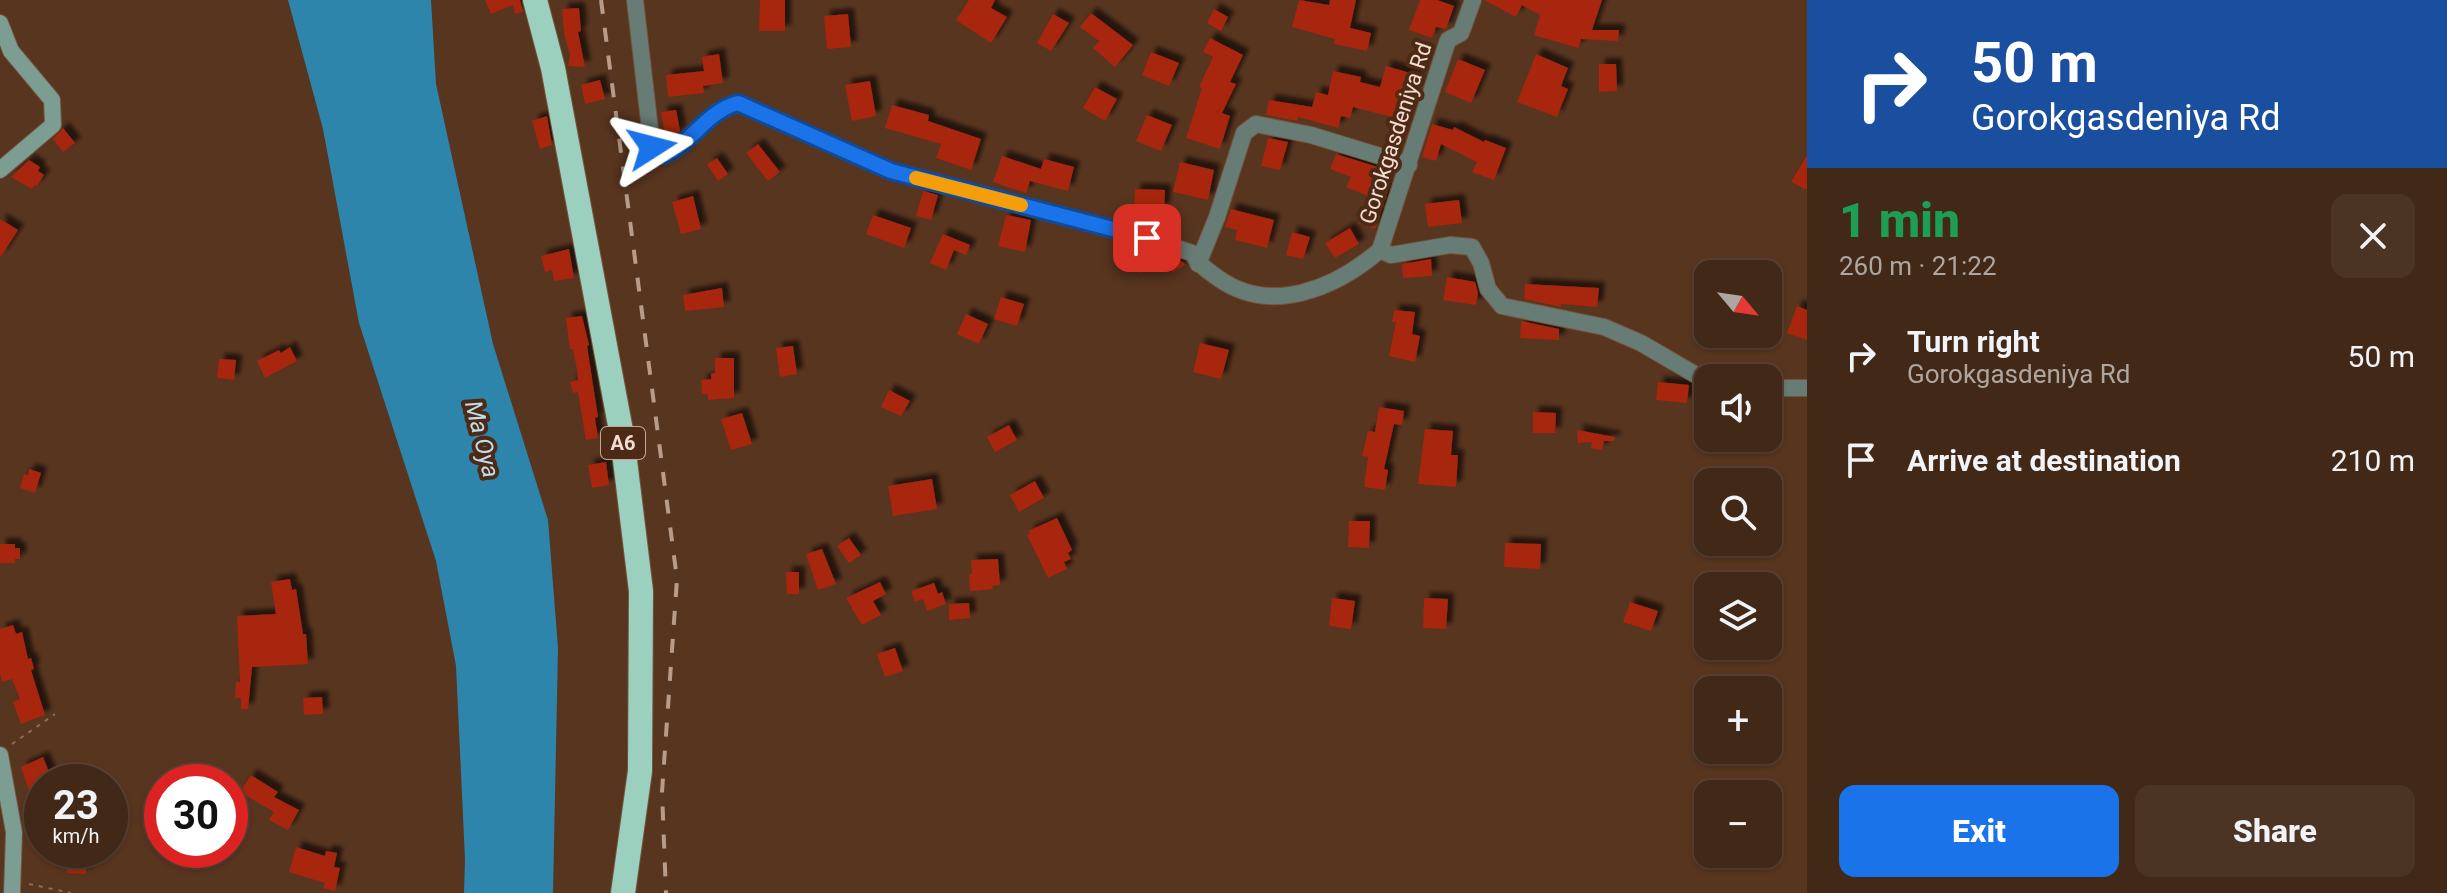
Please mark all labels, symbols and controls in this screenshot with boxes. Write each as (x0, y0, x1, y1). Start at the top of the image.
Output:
text: 50 m (1971, 30, 2098, 96)
icon: right (1839, 32, 1943, 136)
street label: Gorokgasdeniya Rd (1354, 39, 1437, 227)
text: Gorokgasdeniya Rd (1971, 97, 2281, 139)
position arrow (610, 105, 694, 189)
text: 1 min (1839, 192, 1960, 249)
button: close (2331, 194, 2415, 278)
pin (1113, 204, 1181, 272)
icon: arrive (1125, 216, 1169, 260)
text: 260 m · 21:22 (1839, 251, 1997, 281)
north arrow (1694, 260, 1782, 348)
map controls (1694, 260, 1782, 868)
text: Turn right (1907, 324, 2040, 359)
icon: right (1839, 334, 1883, 378)
text: 50 m (2348, 339, 2415, 374)
text: Gorokgasdeniya Rd (1907, 359, 2131, 389)
button: sound (1694, 364, 1782, 452)
water label: Ma Oya (459, 398, 505, 480)
road number: A6 (601, 427, 645, 459)
icon: arrive (1839, 438, 1883, 482)
text: Arrive at destination (1907, 443, 2181, 478)
text: 210 m (2331, 443, 2415, 478)
button: search (1694, 468, 1782, 556)
button: layers (1694, 572, 1782, 660)
button: + (1694, 676, 1782, 764)
speed limit sign: 30 (144, 764, 248, 868)
button: − (1694, 780, 1782, 868)
text: 23 (53, 782, 99, 829)
button: Exit (1839, 785, 2119, 877)
button: Share (2135, 785, 2415, 877)
text: km/h (53, 824, 99, 848)

